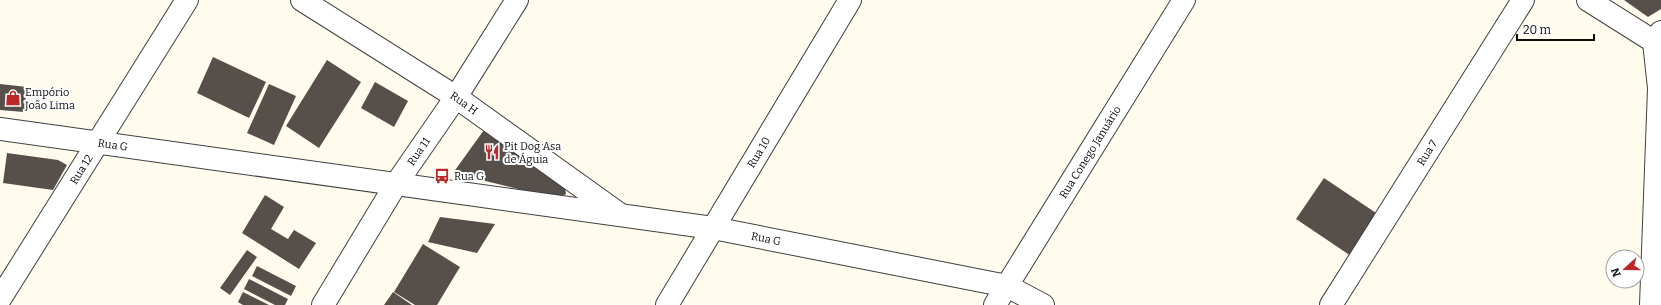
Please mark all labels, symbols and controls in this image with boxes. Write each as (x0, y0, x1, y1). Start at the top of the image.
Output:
scale bar (1517, 16, 1594, 42)
text: 20 m (1523, 23, 1552, 37)
place label: Empório João Lima (24, 86, 75, 112)
shop icon: Empório João Lima (4, 89, 22, 107)
street label: Rua H (448, 89, 481, 117)
street label: Rua Conego Januário (1056, 103, 1123, 201)
street label: Rua 11 (404, 134, 433, 168)
street label: Rua 10 (744, 135, 773, 170)
street label: Rua G (97, 136, 129, 153)
street label: Rua 7 (1414, 137, 1440, 168)
place label: Pit Dog Asa de Águia (504, 140, 561, 166)
restaurant icon: Pit Dog Asa de Águia (483, 143, 501, 161)
street label: Rua 12 (67, 152, 95, 187)
bus stop icon: Rua G (433, 167, 451, 185)
place label: Rua G (454, 170, 484, 183)
street label: Rua G (750, 229, 782, 248)
north arrow (1605, 249, 1645, 289)
text: N (1608, 266, 1624, 279)

